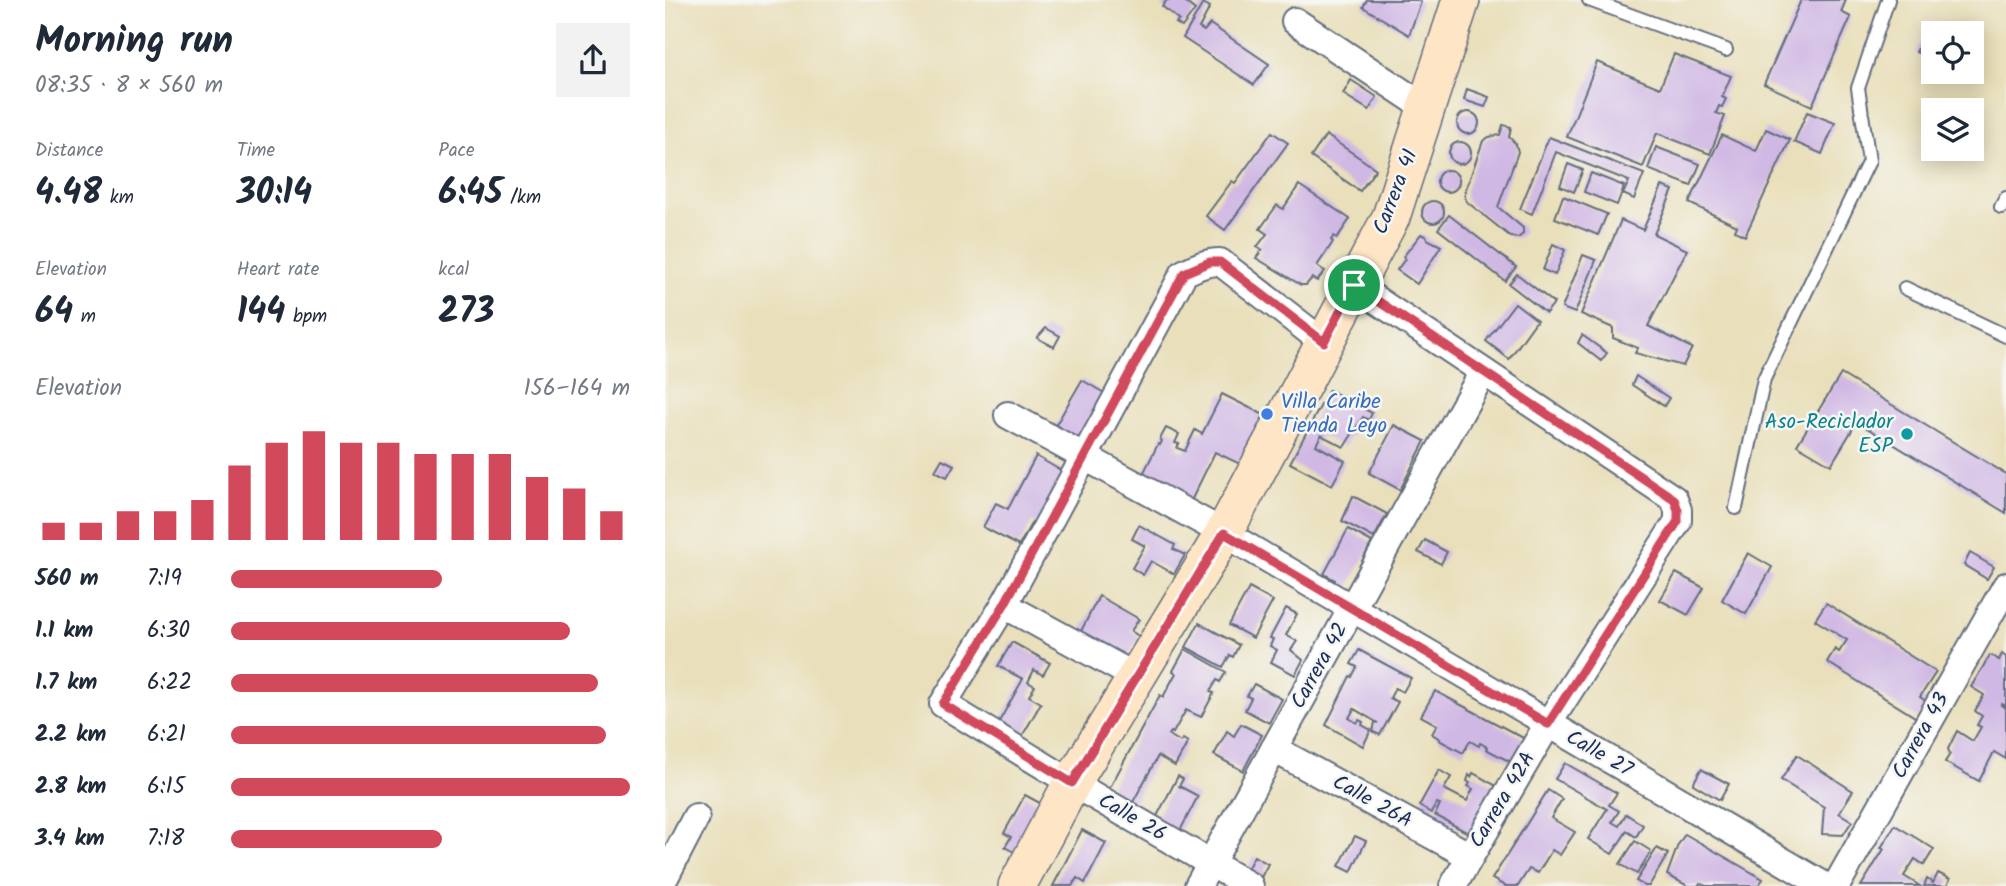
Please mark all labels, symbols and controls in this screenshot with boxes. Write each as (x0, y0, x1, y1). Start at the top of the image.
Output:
text: Morning run (35, 12, 233, 72)
map controls (1921, 21, 1984, 161)
button: locate (1921, 21, 1984, 84)
button: share (556, 23, 630, 97)
text: 08:35 · 8 × 560 m (35, 68, 223, 104)
button: layers (1921, 98, 1984, 161)
text: Distance (35, 136, 103, 166)
text: Time (237, 136, 275, 166)
text: Pace (438, 136, 475, 166)
street label: Carrera 41 (1365, 144, 1427, 240)
text: 4.48 (35, 166, 102, 222)
text: 30:14 (237, 166, 312, 222)
text: 6:45 (438, 166, 503, 222)
text: km (102, 183, 134, 213)
text: /km (503, 183, 541, 213)
text: Elevation (35, 255, 107, 285)
text: Heart rate (237, 255, 319, 285)
text: kcal (438, 255, 469, 285)
pin (1324, 255, 1384, 315)
icon: arrive (1335, 266, 1373, 304)
text: 64 (35, 285, 73, 341)
text: 144 (237, 285, 285, 341)
text: 273 (438, 285, 494, 341)
text: m (73, 302, 96, 332)
text: bpm (285, 302, 327, 332)
text: Elevation (35, 371, 122, 407)
text: 156–164 m (523, 371, 630, 407)
place label: Villa Caribe Tienda Leyo (1281, 386, 1387, 443)
marker: Villa Caribe Tienda Leyo (1259, 406, 1275, 422)
place label: Aso-Reciclador ESP (1765, 406, 1894, 463)
marker: Aso-Reciclador ESP (1899, 426, 1915, 442)
text: 560 m (35, 561, 99, 597)
text: 7:19 (147, 561, 182, 597)
text: 1.1 km (35, 613, 93, 649)
text: 6:30 (147, 613, 190, 649)
street label: Carrera 42 (1283, 617, 1357, 715)
text: 1.7 km (35, 665, 97, 701)
text: 6:22 (147, 665, 192, 701)
street label: Carrera 43 (1884, 687, 1958, 785)
text: 2.2 km (35, 717, 106, 753)
text: 6:21 (147, 717, 186, 753)
street label: Calle 27 (1559, 722, 1640, 787)
street label: Carrera 42A (1461, 745, 1545, 855)
street label: Calle 26A (1326, 766, 1418, 838)
text: 2.8 km (35, 769, 106, 805)
text: 6:15 (147, 769, 185, 805)
street label: Calle 26 (1092, 785, 1172, 851)
text: 3.4 km (35, 821, 105, 857)
text: 7:18 (147, 821, 184, 857)

